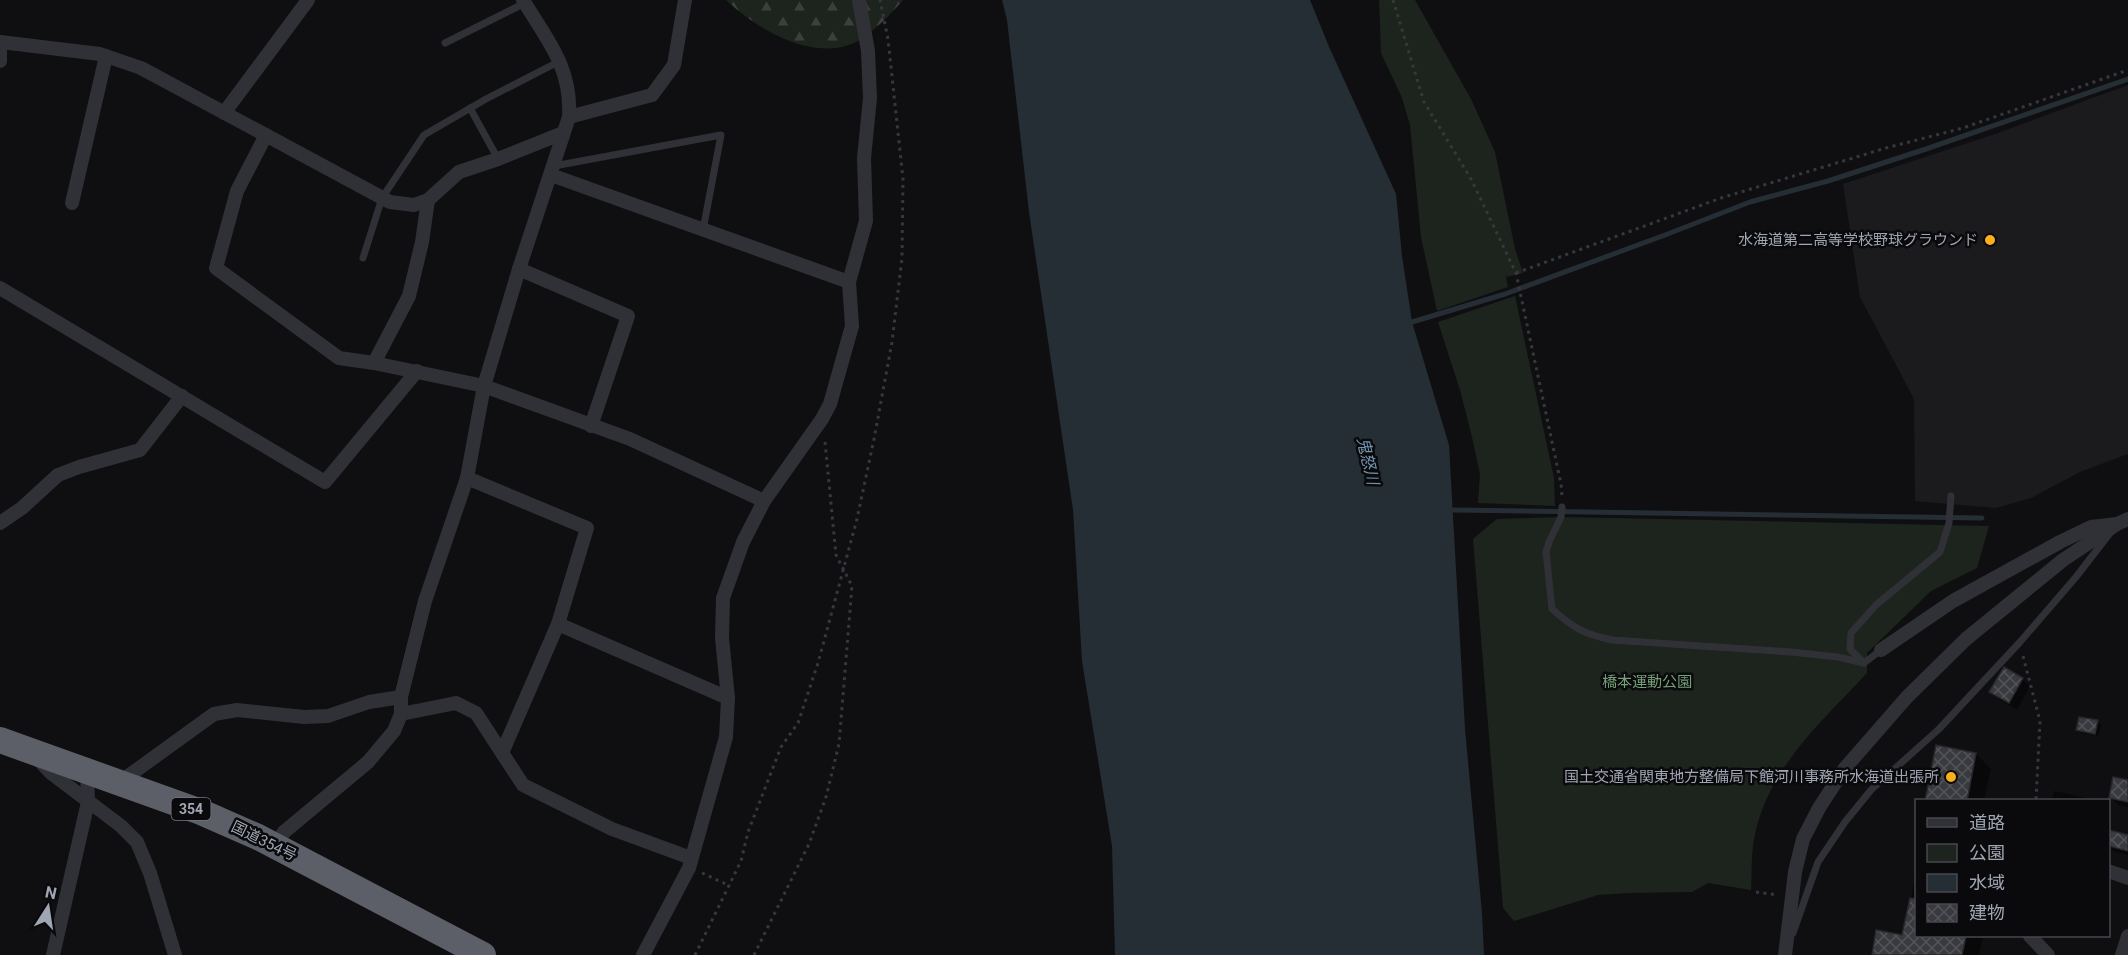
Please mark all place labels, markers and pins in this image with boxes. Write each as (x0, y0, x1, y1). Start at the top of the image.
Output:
place label: 水海道第二高等学校野球グラウンド (1738, 231, 1978, 249)
marker: 水海道第二高等学校野球グラウンド (1983, 233, 1997, 247)
place label: 国土交通省関東地方整備局下館河川事務所水海道出張所 (1564, 768, 1939, 786)
marker: 国土交通省関東地方整備局下館河川事務所水海道出張所 (1944, 770, 1958, 784)

